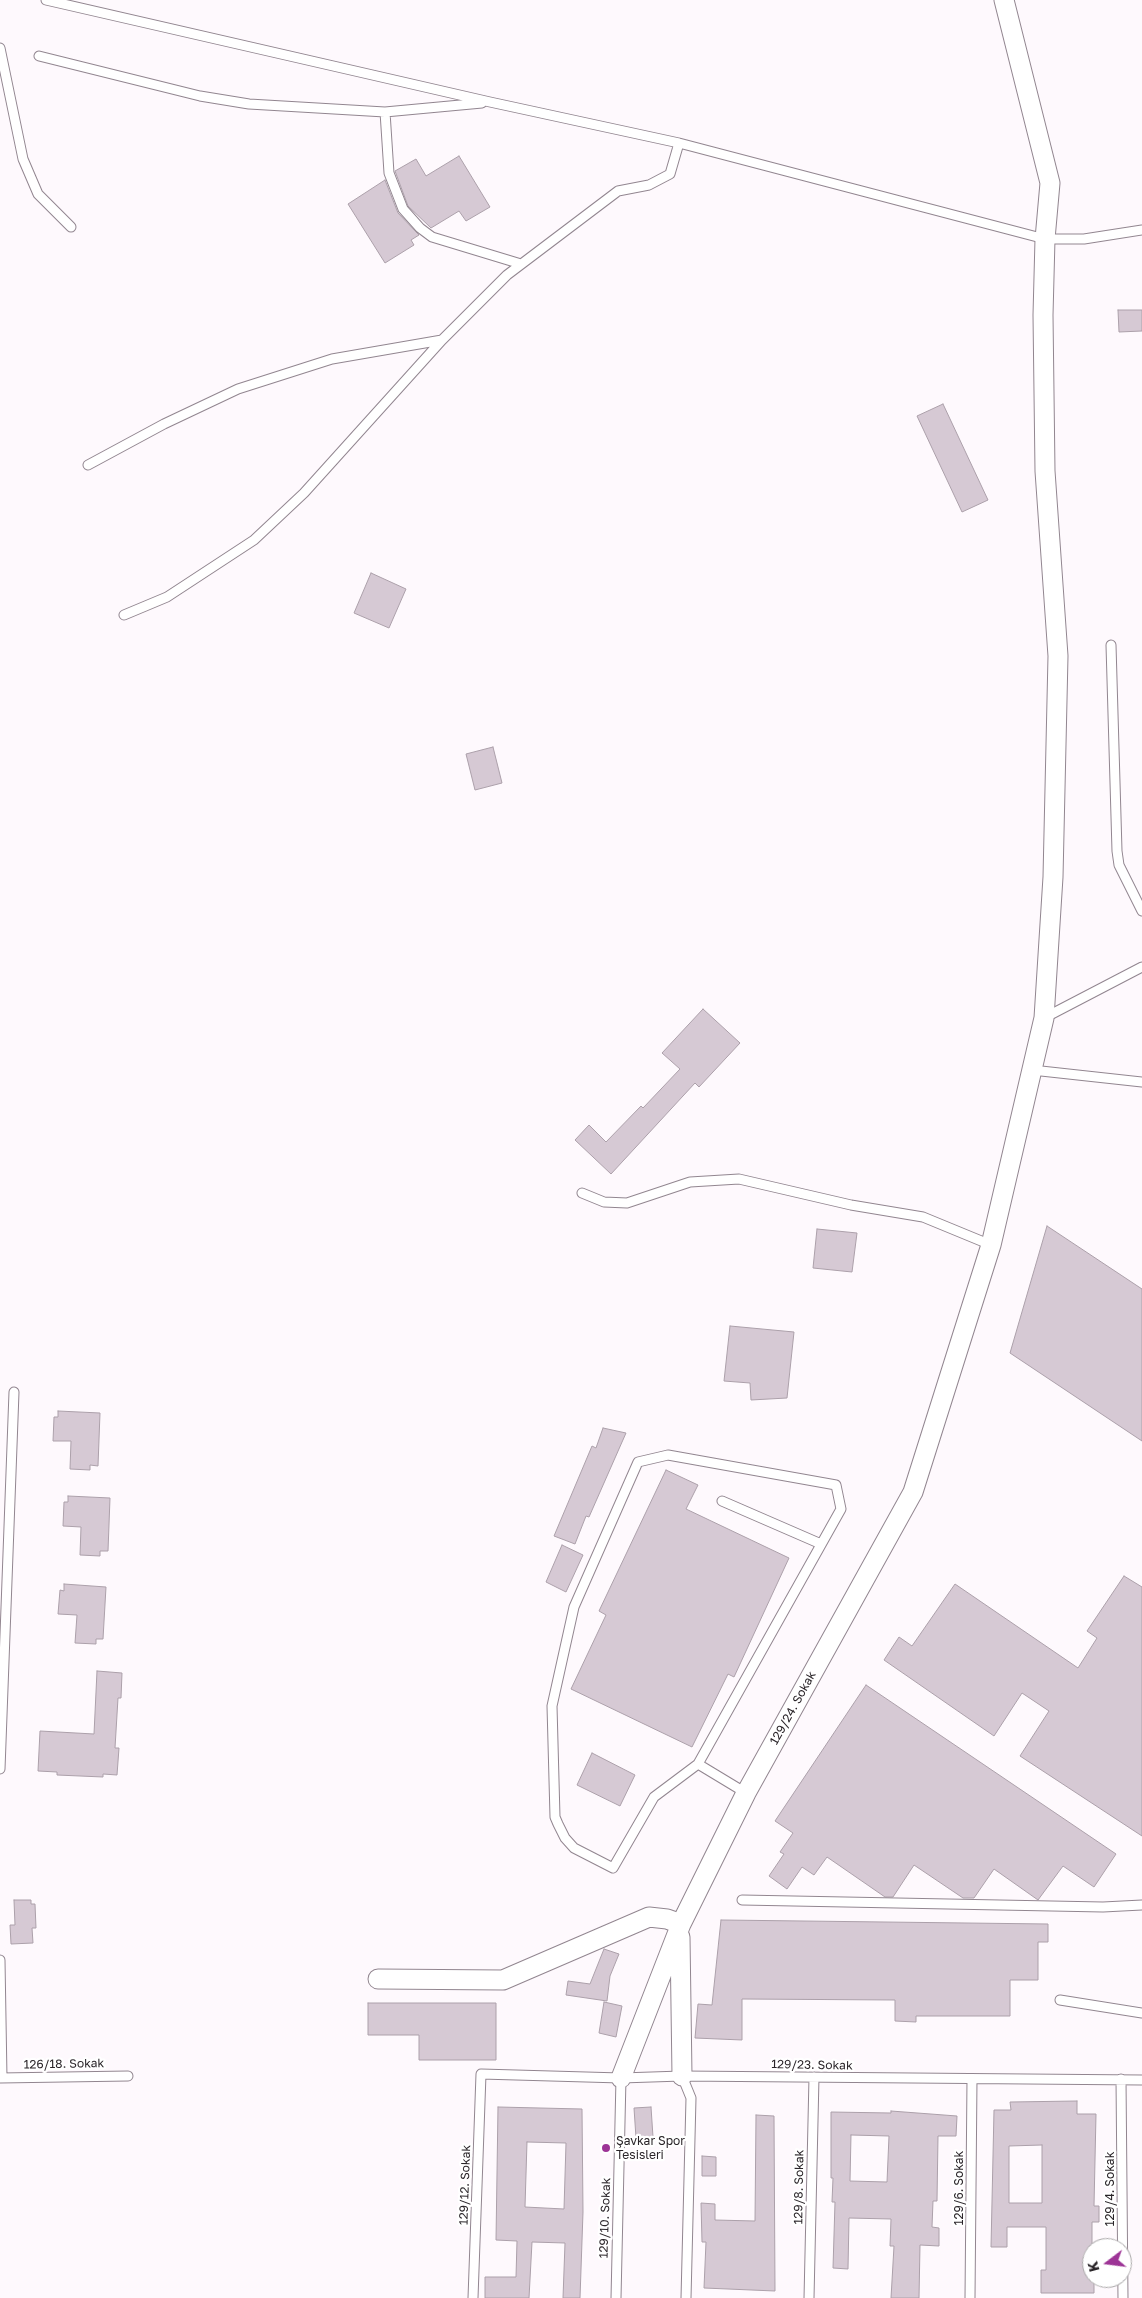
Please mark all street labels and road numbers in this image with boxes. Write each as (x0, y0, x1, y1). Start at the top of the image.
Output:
street label: 129/24. Sokak (767, 1669, 819, 1747)
street label: 126/18. Sokak (24, 2056, 104, 2072)
street label: 129/23. Sokak (771, 2057, 853, 2073)
street label: 129/12. Sokak (456, 2145, 474, 2225)
street label: 129/8. Sokak (791, 2149, 807, 2225)
street label: 129/6. Sokak (952, 2151, 966, 2225)
street label: 129/4. Sokak (1103, 2152, 1117, 2226)
street label: 129/10. Sokak (596, 2177, 614, 2259)

